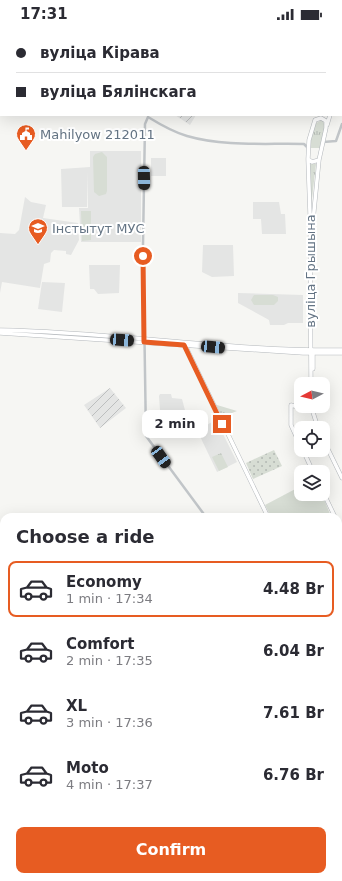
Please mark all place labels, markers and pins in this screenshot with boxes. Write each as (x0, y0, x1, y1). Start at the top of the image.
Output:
public building icon: Mahilyow 212011 (15, 123, 37, 151)
place label: Mahilyow 212011 (40, 127, 155, 142)
school or university icon: Інстытут МУС (27, 217, 49, 245)
place label: Інстытут МУС (52, 221, 145, 236)

